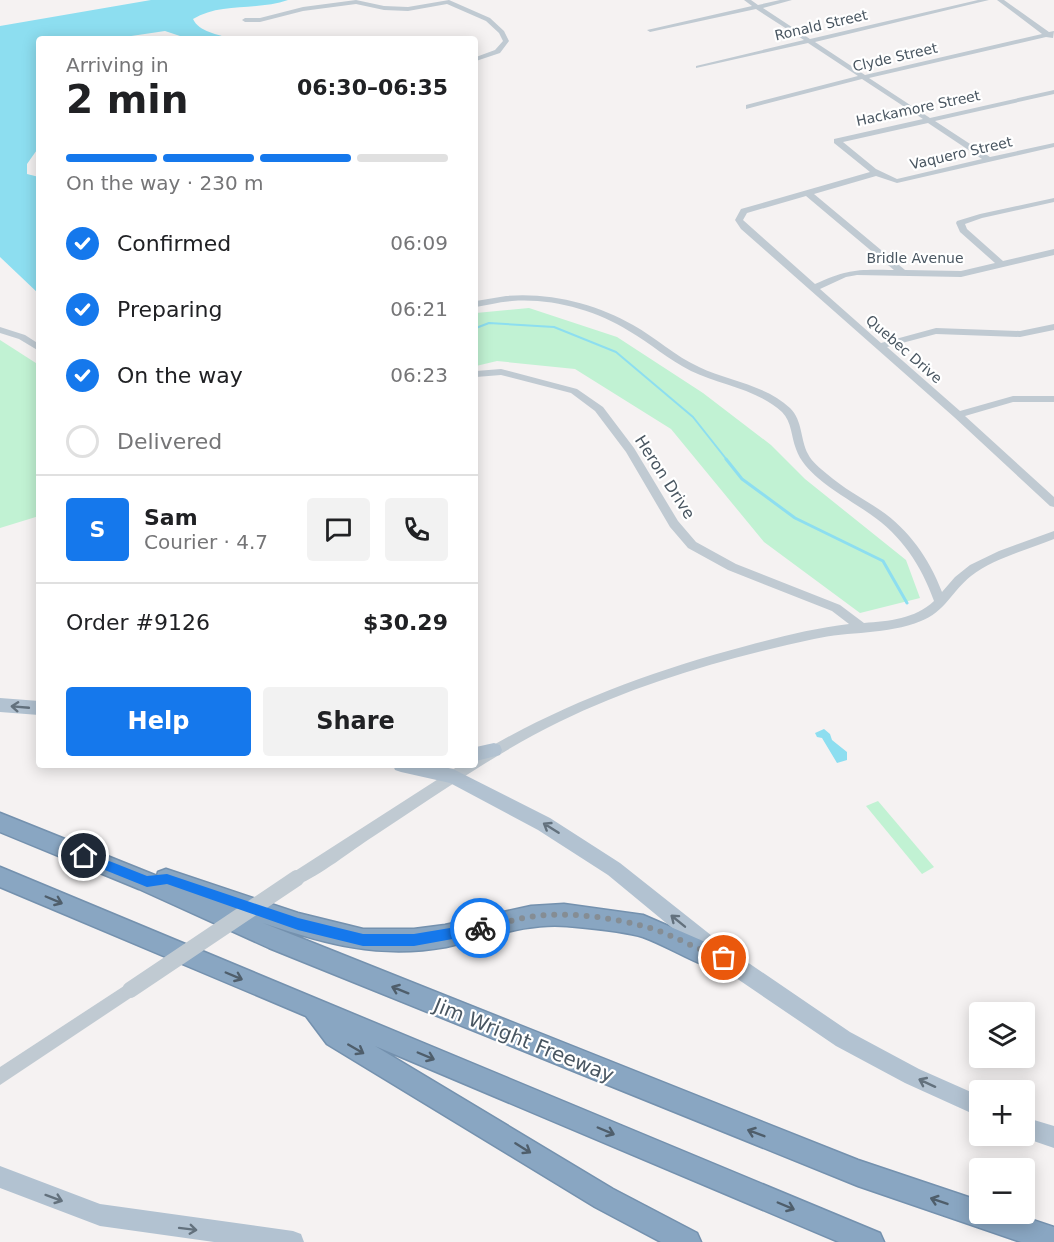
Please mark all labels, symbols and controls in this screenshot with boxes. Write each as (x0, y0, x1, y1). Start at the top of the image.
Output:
street label: Ronald Street (773, 6, 870, 43)
street label: Clyde Street (851, 39, 939, 75)
text: Arriving in (66, 53, 169, 77)
text: 06:30–06:35 (297, 75, 448, 100)
text: 2 min (66, 77, 188, 122)
street label: Hackamore Street (854, 87, 982, 129)
street label: Vaquero Street (908, 133, 1014, 173)
text: On the way · 230 m (66, 171, 264, 195)
icon: check (66, 227, 99, 260)
text: Confirmed (117, 231, 231, 256)
text: 06:09 (390, 231, 448, 255)
street label: Bridle Avenue (866, 250, 964, 266)
icon: check (66, 293, 99, 326)
text: Preparing (117, 297, 223, 322)
text: 06:21 (390, 297, 448, 321)
street label: Quebec Drive (863, 312, 945, 386)
icon: check (66, 359, 99, 392)
text: On the way (117, 363, 243, 388)
text: 06:23 (390, 363, 448, 387)
text: Delivered (117, 429, 222, 454)
street label: Heron Drive (631, 432, 699, 522)
button: chat (307, 498, 370, 561)
button: phone (385, 498, 448, 561)
text: Sam (144, 505, 198, 530)
text: S (90, 517, 105, 542)
text: Courier · 4.7 (144, 530, 268, 554)
text: Order #9126 (66, 610, 210, 635)
text: $30.29 (363, 610, 448, 635)
button: Help (66, 687, 251, 756)
button: Share (263, 687, 448, 756)
one-way arrow (10, 701, 30, 712)
one-way arrow (543, 822, 560, 834)
pin (58, 830, 109, 881)
icon: home (67, 839, 100, 872)
one-way arrow (44, 895, 63, 906)
courier (450, 898, 510, 958)
icon: bike (464, 912, 497, 945)
one-way arrow (670, 915, 686, 928)
pin (698, 932, 749, 983)
icon: bag (707, 941, 740, 974)
one-way arrow (224, 971, 242, 982)
one-way arrow (391, 984, 410, 995)
street label: Jim Wright Freeway (428, 992, 618, 1087)
map controls (969, 1002, 1035, 1224)
button: layers (969, 1002, 1035, 1068)
one-way arrow (347, 1043, 364, 1055)
one-way arrow (416, 1051, 434, 1062)
one-way arrow (918, 1076, 936, 1088)
button: + (969, 1080, 1035, 1146)
one-way arrow (596, 1126, 614, 1137)
one-way arrow (747, 1127, 766, 1138)
one-way arrow (514, 1143, 531, 1155)
button: − (969, 1158, 1035, 1224)
one-way arrow (45, 1194, 63, 1205)
one-way arrow (930, 1194, 949, 1205)
one-way arrow (776, 1201, 794, 1212)
one-way arrow (178, 1224, 198, 1235)

